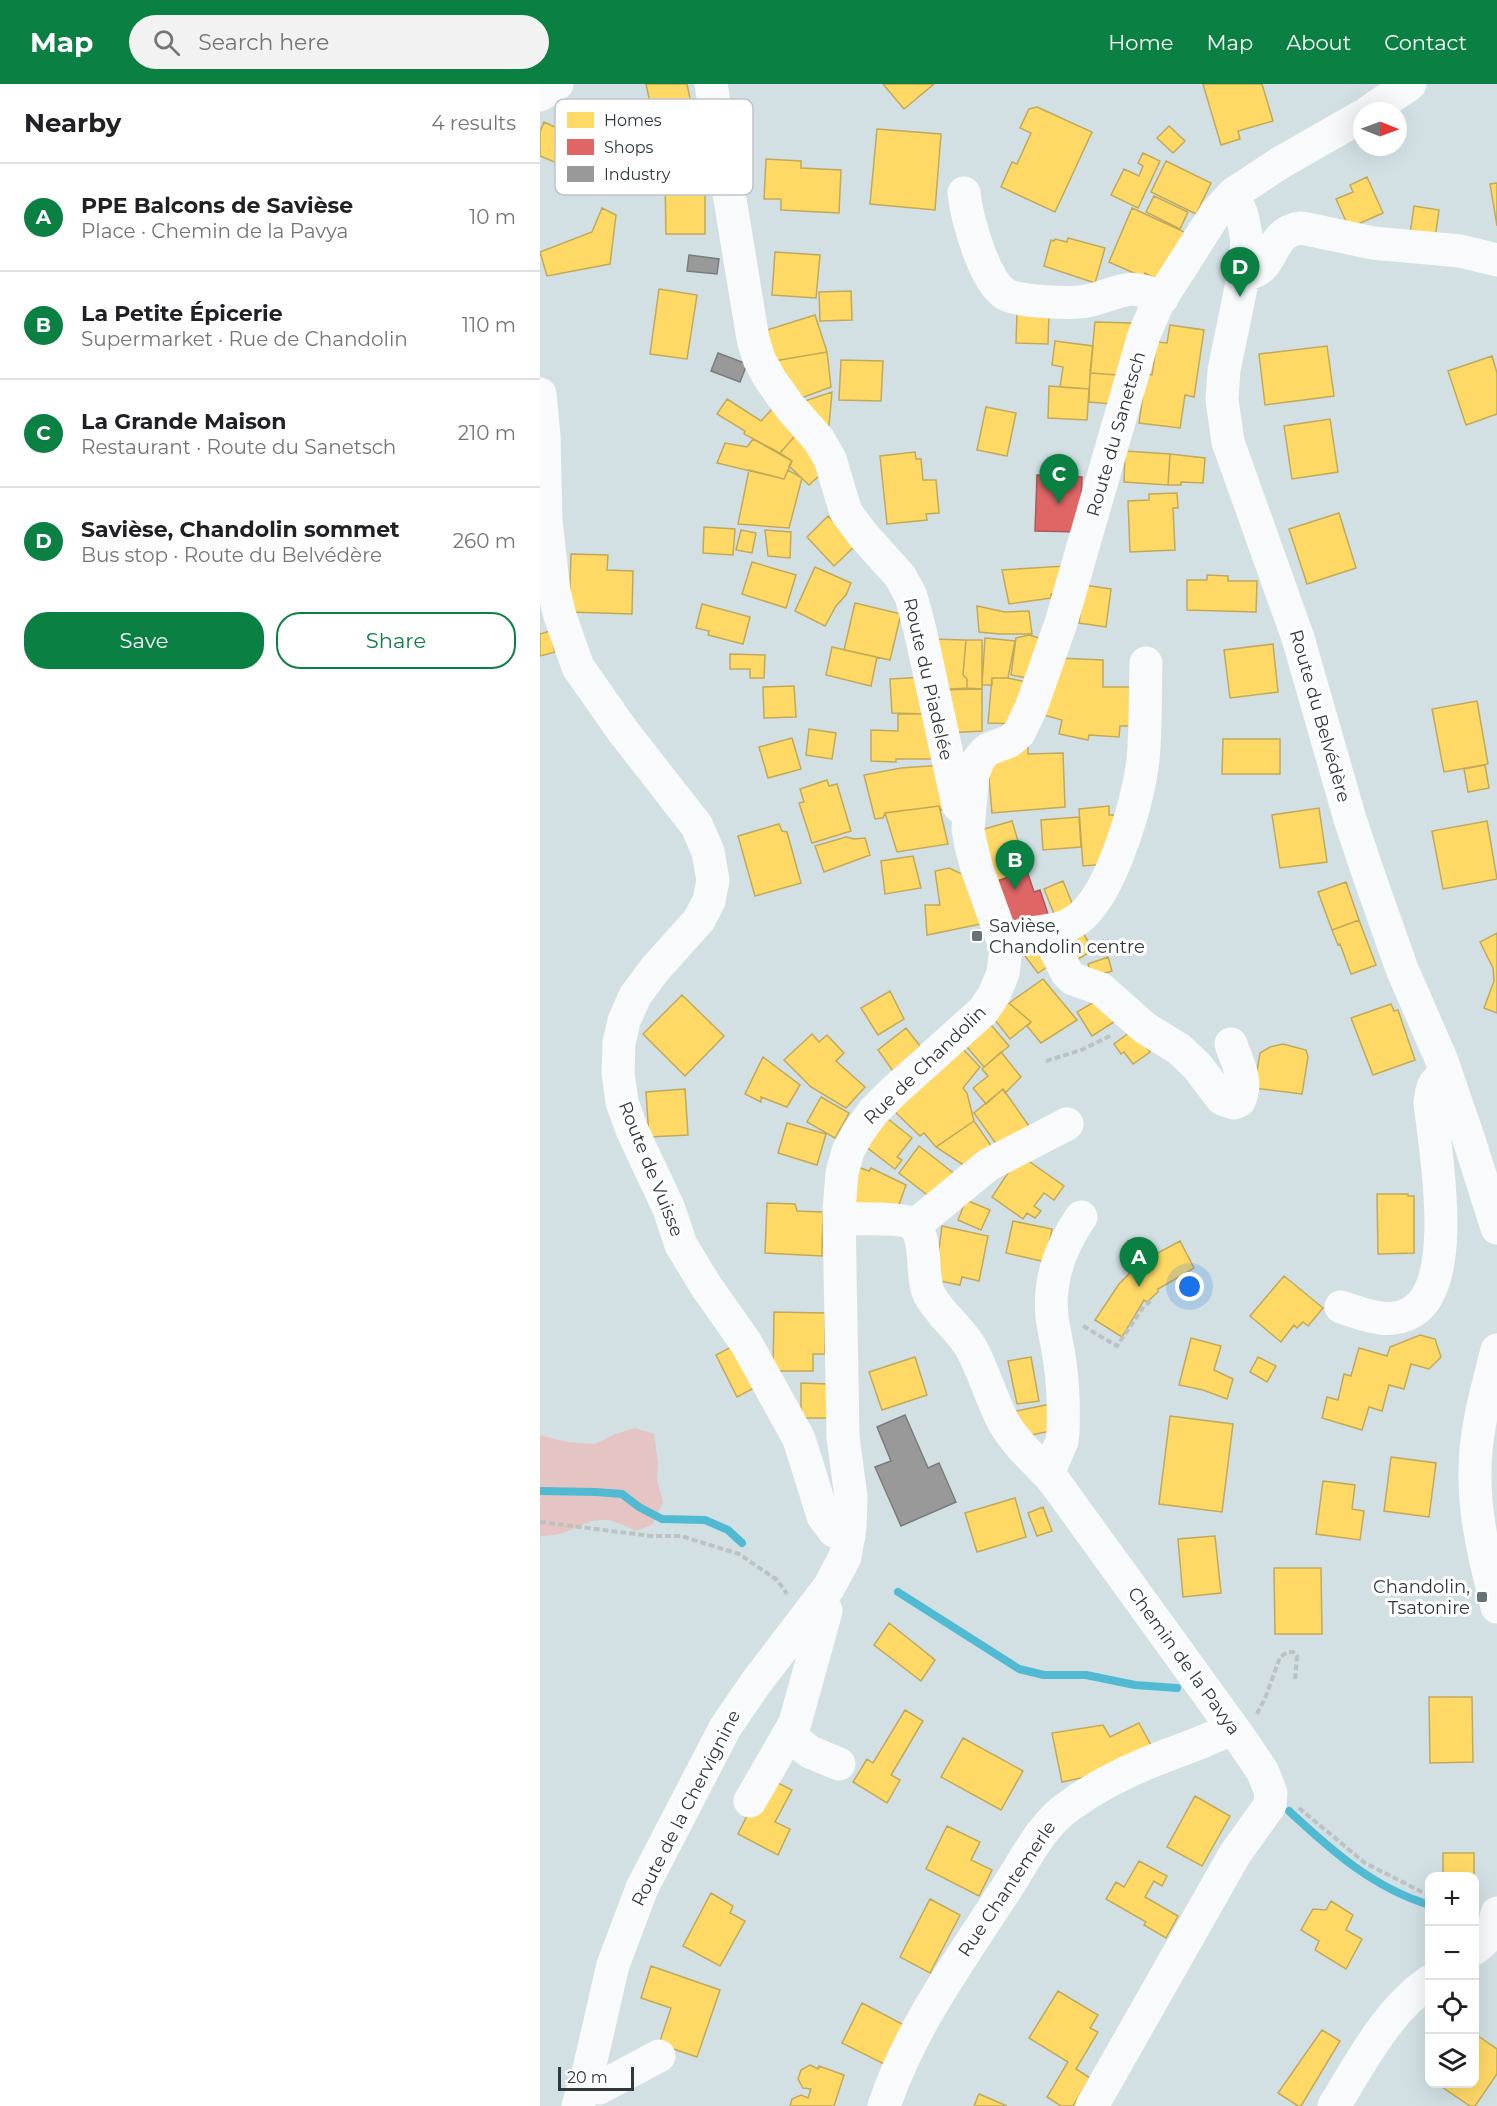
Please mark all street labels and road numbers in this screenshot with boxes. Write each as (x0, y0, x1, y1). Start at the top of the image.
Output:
street label: Route du Sanetsch (1082, 349, 1150, 519)
street label: Route du Piadelée (899, 596, 957, 762)
street label: Route du Belvédère (1285, 627, 1355, 805)
street label: Rue de Chandolin (859, 1001, 991, 1129)
street label: Route de Vuisse (614, 1098, 688, 1240)
street label: Chemin de la Pavya (1123, 1583, 1245, 1739)
street label: Route de la Chervignine (627, 1706, 745, 1910)
street label: Rue Chantemerle (953, 1817, 1061, 1961)

